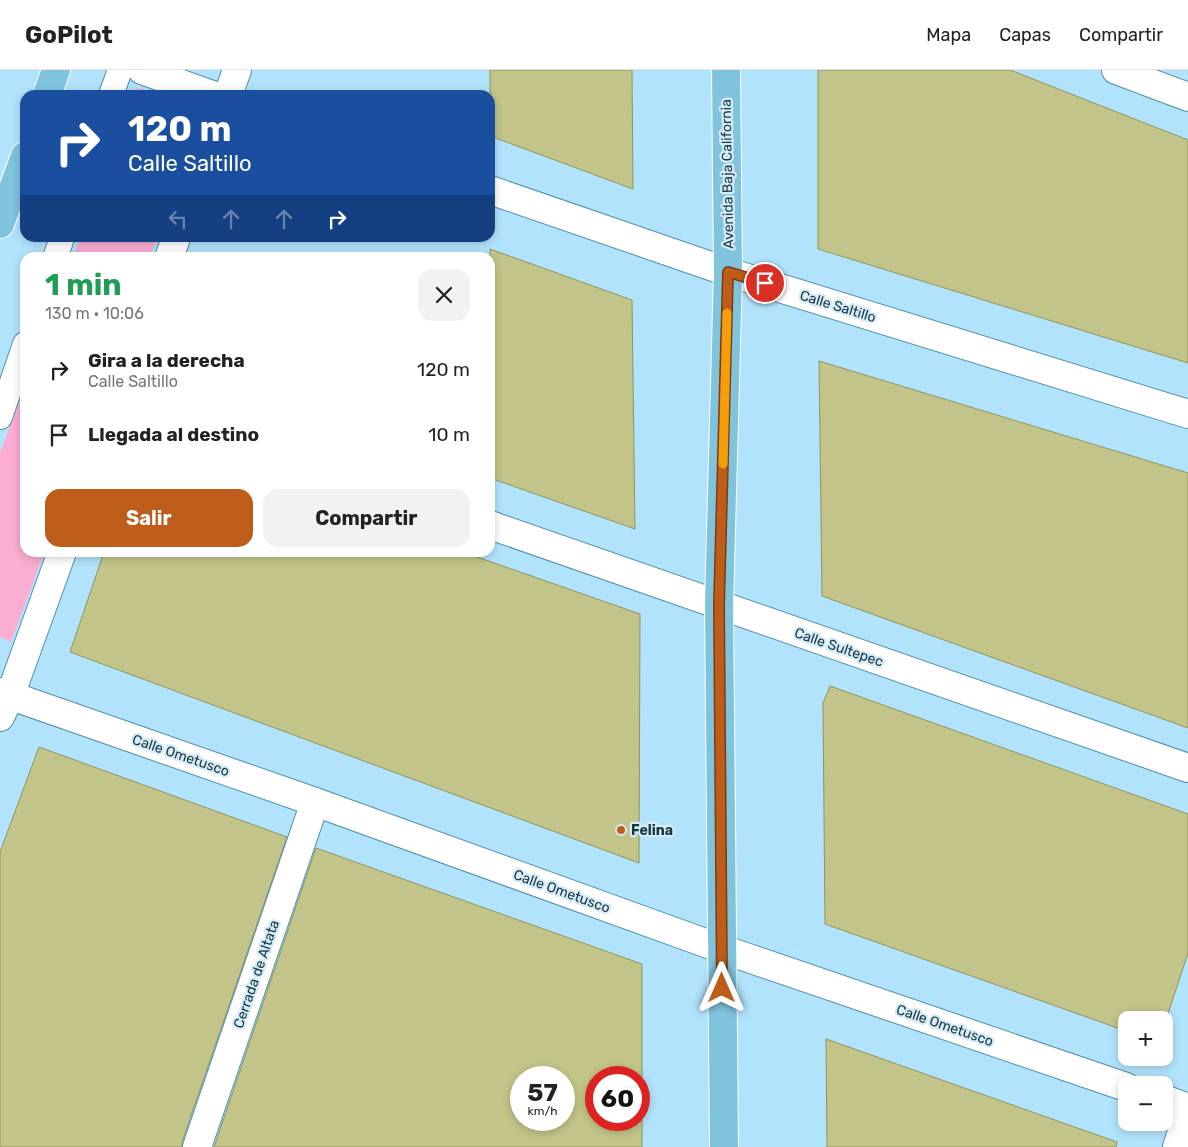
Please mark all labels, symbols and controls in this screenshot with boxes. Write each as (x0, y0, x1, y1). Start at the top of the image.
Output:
text: GoPilot (25, 21, 113, 49)
text: Mapa (926, 24, 971, 46)
text: Capas (999, 24, 1051, 46)
text: Compartir (1079, 24, 1163, 46)
street label: Avenida Baja California (718, 99, 737, 249)
text: 120 m (128, 108, 231, 150)
icon: right (45, 110, 110, 175)
text: Calle Saltillo (128, 150, 252, 177)
icon: left (164, 205, 192, 233)
icon: ahead (217, 205, 245, 233)
icon: ahead (270, 205, 298, 233)
icon: right (323, 205, 351, 233)
pin (744, 262, 786, 304)
text: 1 min (45, 267, 122, 303)
button: close (418, 269, 470, 321)
icon: arrive (751, 269, 779, 297)
street label: Calle Saltillo (798, 287, 878, 326)
text: 130 m · 10:06 (45, 304, 144, 323)
text: Gira a la derecha (88, 349, 245, 372)
icon: right (45, 356, 73, 384)
text: 120 m (417, 358, 470, 381)
text: Calle Saltillo (88, 372, 178, 391)
icon: arrive (45, 421, 73, 449)
text: Llegada al destino (88, 423, 259, 446)
text: 10 m (428, 423, 470, 446)
button: Salir (45, 489, 253, 547)
button: Compartir (263, 489, 470, 547)
street label: Calle Sultepec (792, 624, 886, 671)
street label: Calle Ometusco (130, 731, 232, 780)
place label: Felina (631, 822, 673, 839)
marker: Felina (615, 824, 627, 836)
street label: Calle Ometusco (511, 866, 612, 917)
street label: Cerrada de Altata (230, 918, 283, 1030)
position arrow (695, 961, 747, 1013)
street label: Calle Ometusco (894, 1001, 996, 1050)
map controls (1118, 1011, 1173, 1131)
button: + (1118, 1011, 1173, 1066)
speed limit sign: 60 (585, 1066, 650, 1131)
button: − (1118, 1076, 1173, 1131)
text: 57 (527, 1078, 558, 1107)
text: km/h (528, 1104, 557, 1118)

